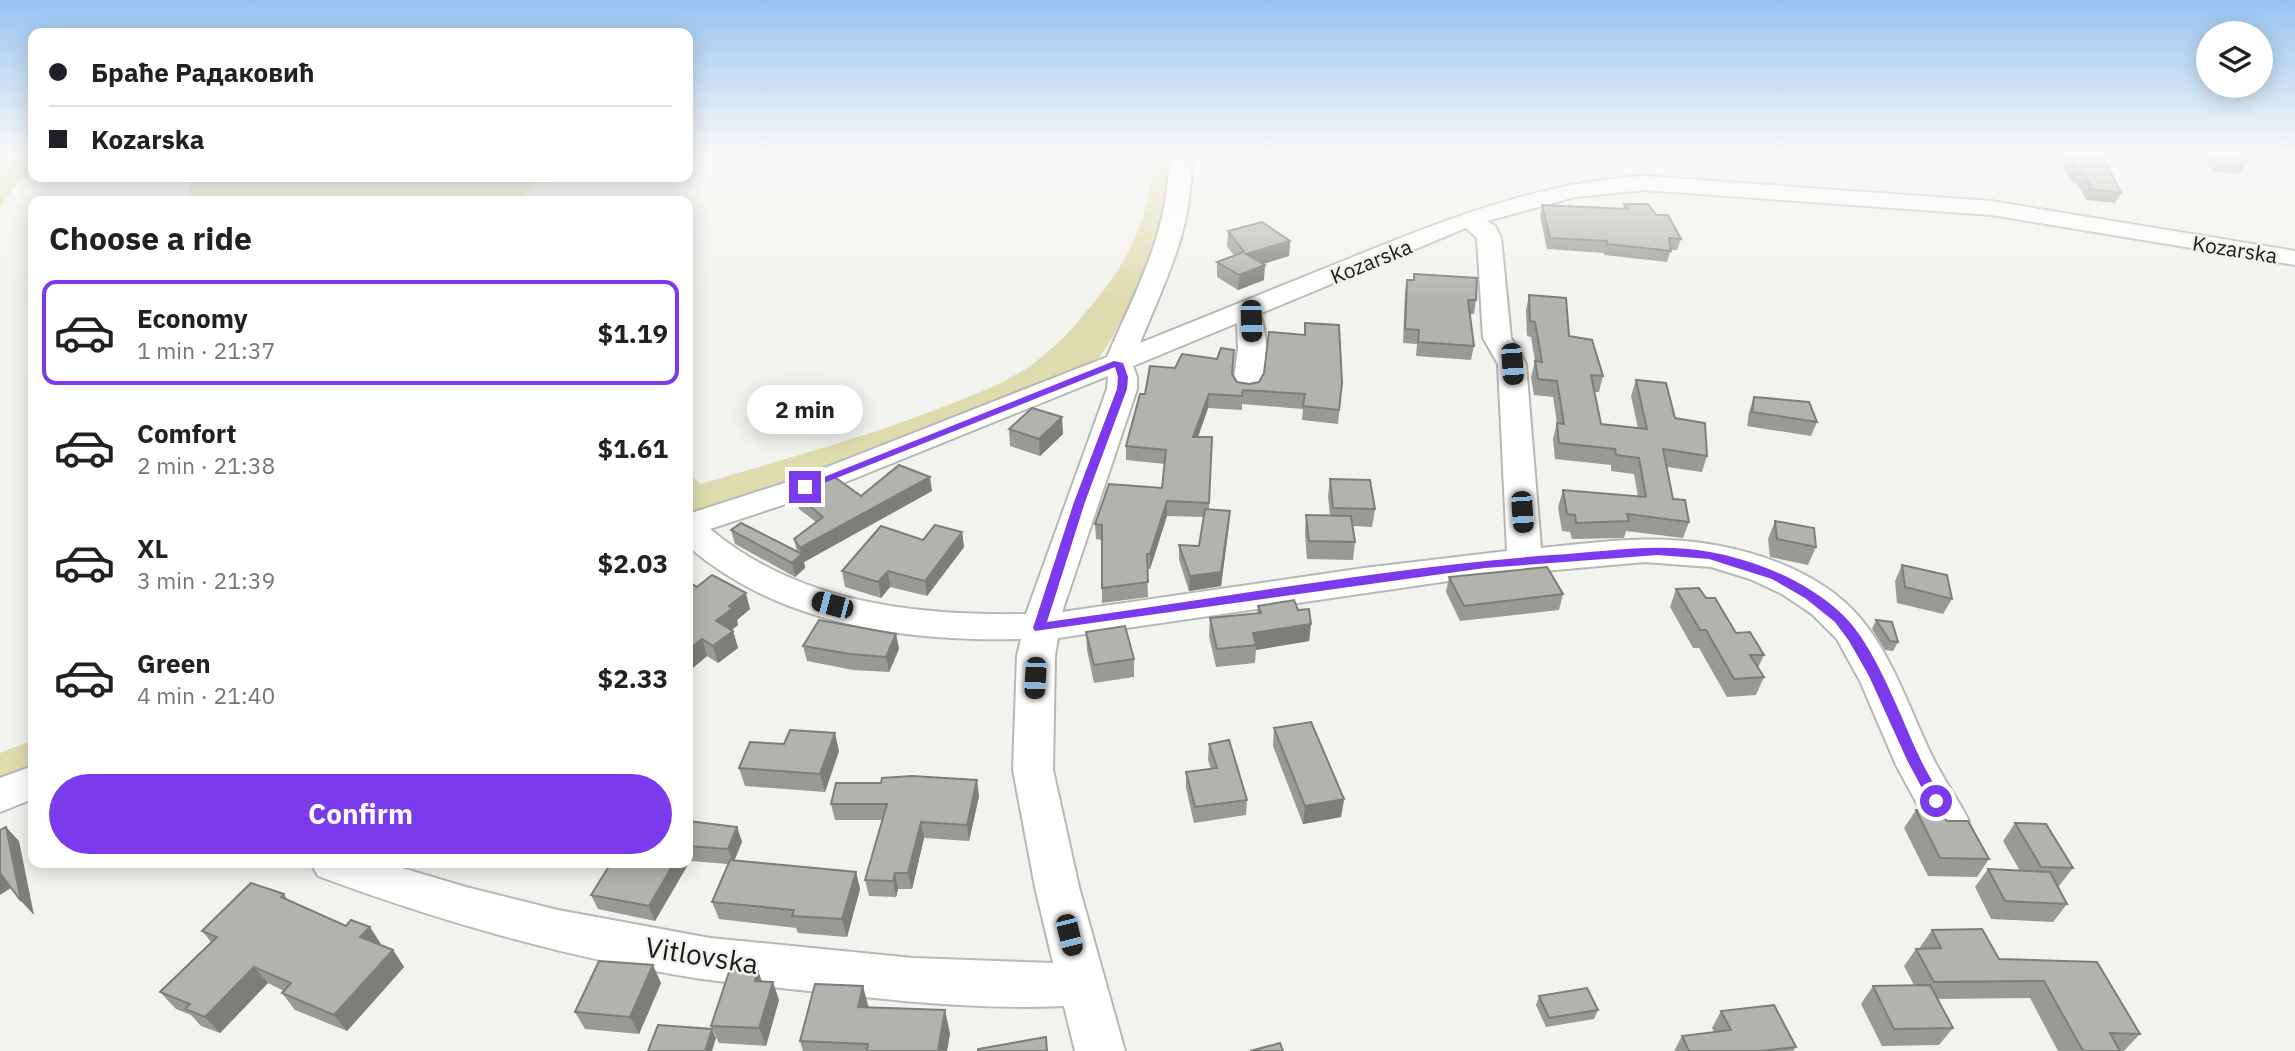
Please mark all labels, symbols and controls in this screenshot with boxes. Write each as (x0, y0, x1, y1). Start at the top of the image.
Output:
map controls (2196, 21, 2273, 98)
button: layers (2196, 21, 2273, 98)
text: Браће Радаковић (91, 55, 315, 89)
text: Kozarska (91, 122, 205, 156)
text: Choose a ride (49, 217, 252, 259)
street label: Kozarska (2191, 228, 2279, 270)
street label: Kozarska (1326, 232, 1416, 290)
car (1240, 300, 1263, 342)
icon: car (53, 301, 116, 364)
text: Economy (137, 301, 248, 335)
text: $1.19 (598, 316, 668, 350)
text: 1 min · 21:37 (137, 335, 275, 365)
car (1501, 342, 1524, 386)
callout: 2 min (747, 386, 863, 434)
text: 2 min (775, 394, 835, 424)
icon: car (53, 416, 116, 479)
text: Comfort (137, 416, 236, 450)
text: $1.61 (598, 431, 668, 465)
text: 2 min · 21:38 (137, 450, 275, 480)
route end (789, 471, 821, 503)
car (1511, 490, 1534, 534)
icon: car (53, 531, 116, 594)
text: XL (137, 531, 168, 565)
text: $2.03 (598, 546, 668, 580)
text: 3 min · 21:39 (137, 565, 275, 595)
car (809, 589, 856, 621)
icon: car (53, 646, 116, 709)
text: Green (137, 646, 211, 680)
car (1024, 656, 1047, 700)
text: $2.33 (598, 661, 668, 695)
text: 4 min · 21:40 (137, 680, 275, 710)
button: Confirm (49, 774, 672, 854)
route start (1920, 785, 1952, 817)
car (1054, 912, 1085, 958)
street label: Vitlovska (643, 928, 761, 982)

